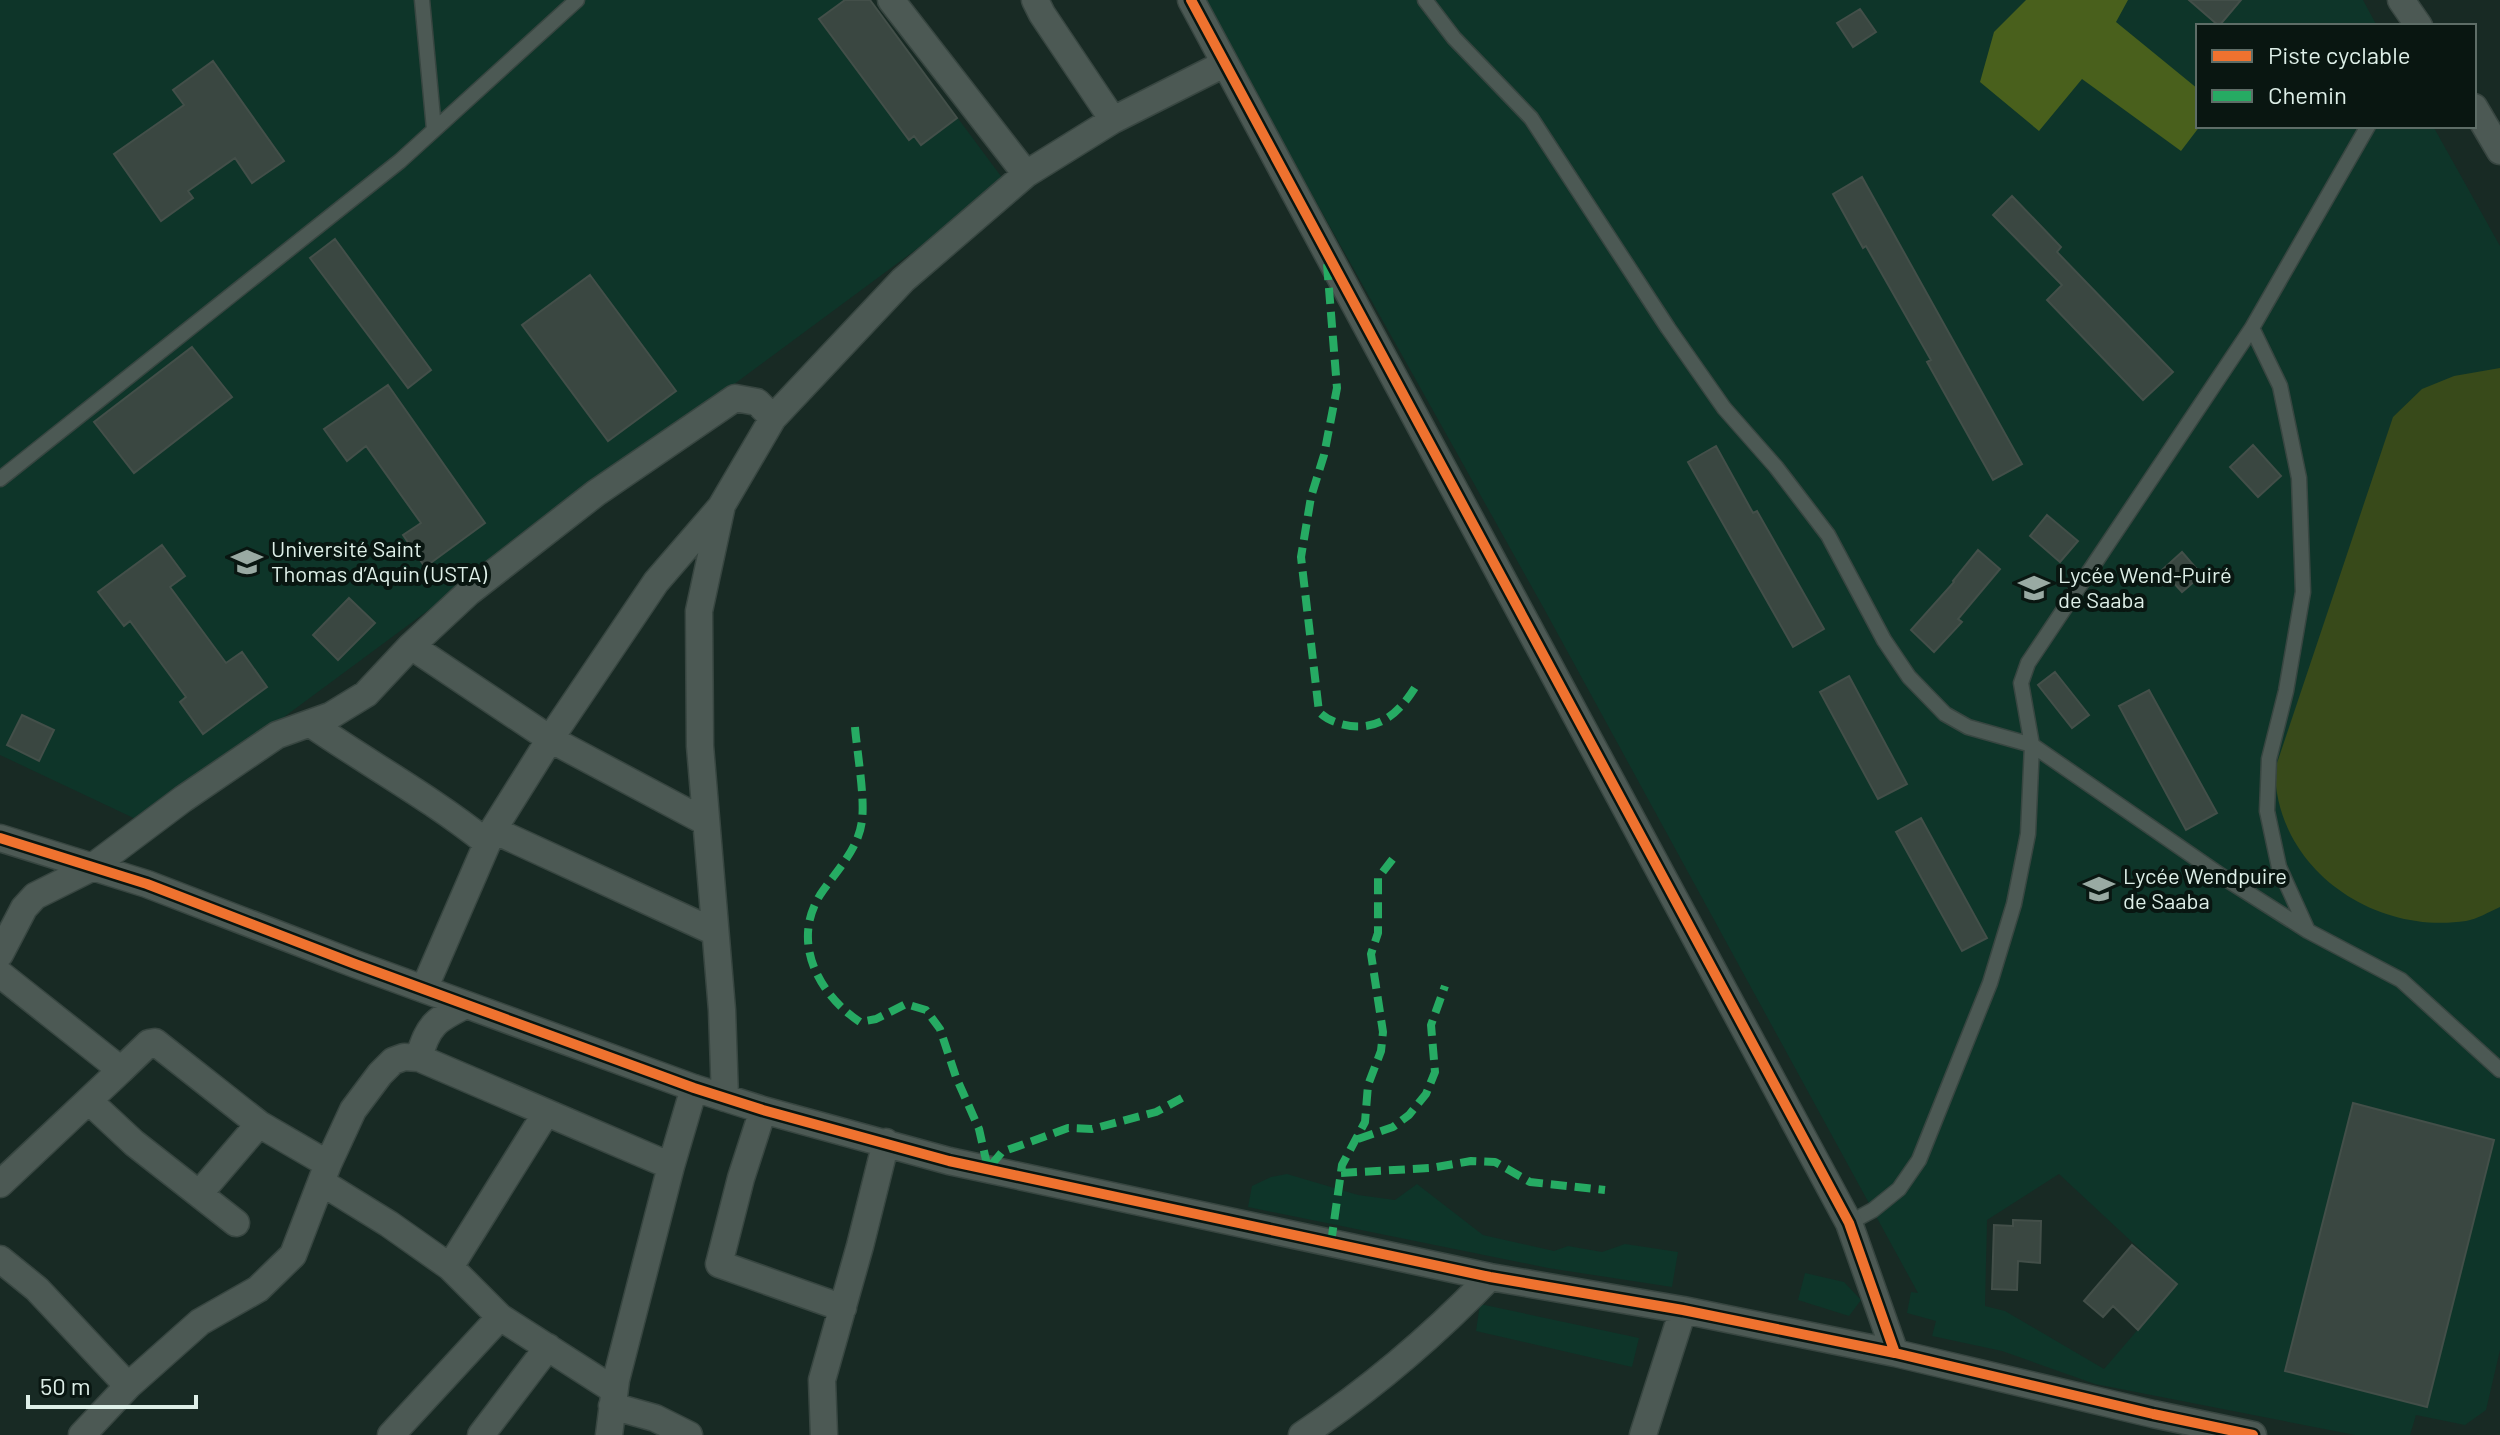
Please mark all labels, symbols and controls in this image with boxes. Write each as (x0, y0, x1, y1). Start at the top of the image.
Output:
legend (2196, 24, 2476, 128)
text: Piste cyclable (2268, 40, 2411, 69)
text: Chemin (2268, 80, 2347, 109)
place label: Université Saint Thomas d’Aquin (USTA) (271, 535, 487, 586)
school or university icon: Université Saint Thomas d’Aquin (USTA) (230, 545, 264, 579)
place label: Lycée Wend-Puiré de Saaba (2058, 561, 2232, 612)
school or university icon: Lycée Wend-Puiré de Saaba (2017, 571, 2051, 605)
place label: Lycée Wendpuire de Saaba (2123, 862, 2287, 913)
school or university icon: Lycée Wendpuire de Saaba (2082, 872, 2116, 906)
scale bar (28, 1359, 196, 1409)
text: 50 m (40, 1371, 91, 1400)

